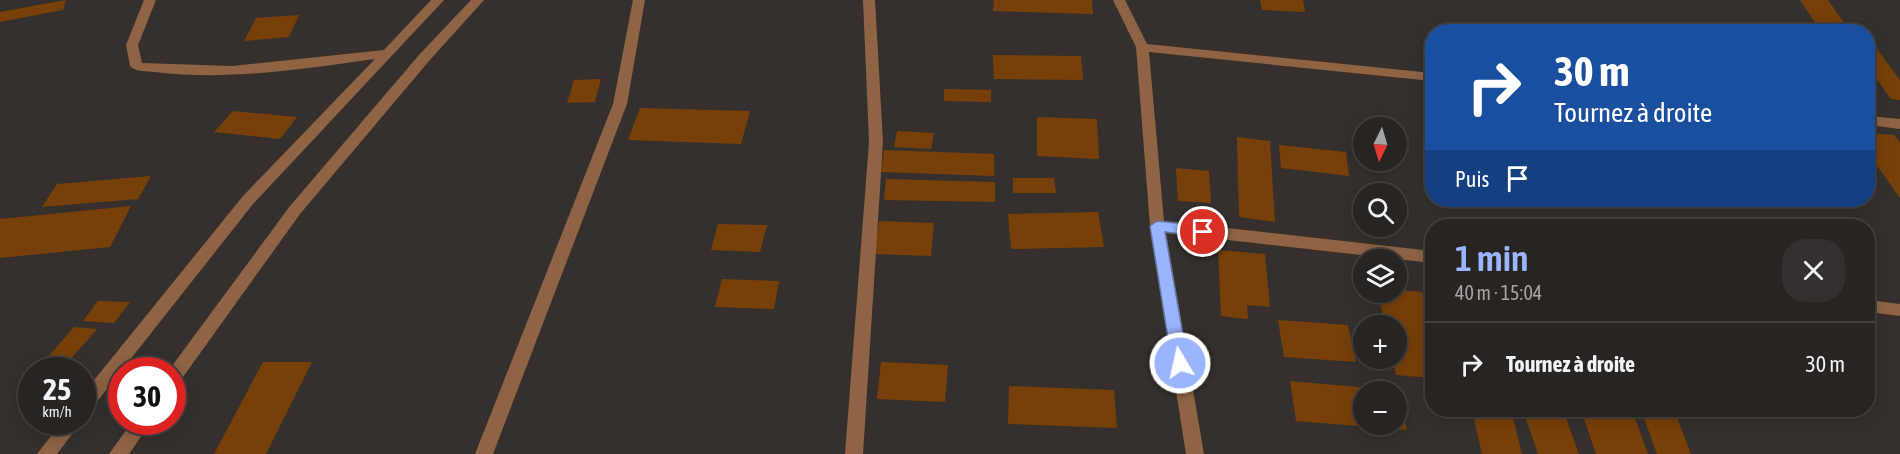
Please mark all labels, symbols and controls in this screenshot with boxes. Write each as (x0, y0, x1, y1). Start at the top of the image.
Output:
text: 30 m (1554, 47, 1629, 95)
icon: right (1455, 48, 1533, 126)
text: Tournez à droite (1554, 97, 1712, 128)
north arrow (1353, 117, 1407, 171)
map controls (1353, 117, 1407, 435)
icon: arrive (1501, 162, 1534, 195)
text: Puis (1455, 166, 1489, 192)
button: search (1353, 183, 1407, 237)
pin (1177, 206, 1228, 257)
icon: arrive (1186, 215, 1219, 248)
text: 1 min (1455, 237, 1529, 279)
button: close (1782, 239, 1845, 302)
button: layers (1353, 249, 1407, 303)
text: 40 m · 15:04 (1455, 281, 1542, 304)
button: + (1353, 315, 1407, 369)
position arrow (1148, 331, 1212, 395)
icon: right (1455, 348, 1488, 381)
text: Tournez à droite (1506, 351, 1635, 377)
text: 30 m (1805, 351, 1845, 377)
speed limit sign: 30 (108, 357, 186, 435)
text: 25 (43, 372, 71, 406)
button: − (1353, 381, 1407, 435)
text: km/h (42, 403, 72, 420)

